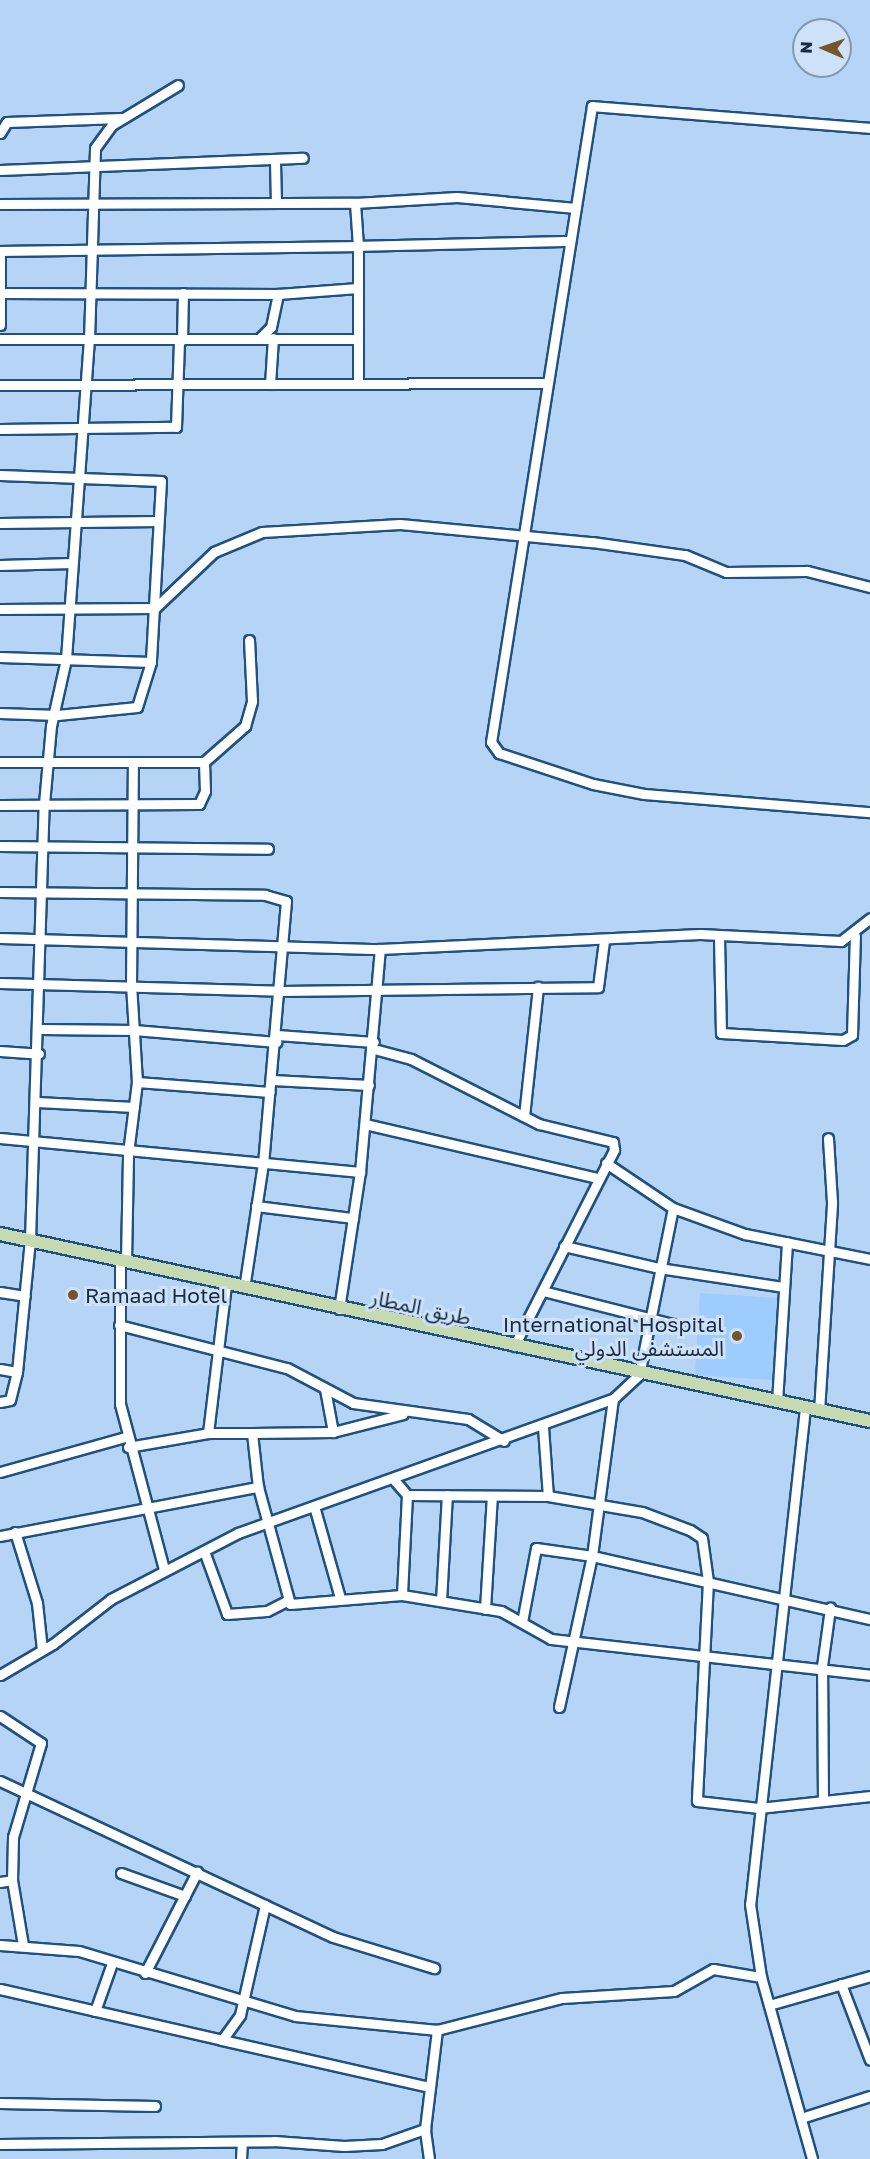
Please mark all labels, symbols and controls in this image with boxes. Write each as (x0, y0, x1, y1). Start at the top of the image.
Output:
north arrow (792, 18, 852, 78)
text: N (796, 41, 816, 54)
place label: Ramaad Hotel (85, 1282, 227, 1308)
street label: طريق المطار (369, 1284, 473, 1330)
marker: Ramaad Hotel (66, 1288, 80, 1302)
place label: International Hospital المستشفى الدولي (503, 1311, 724, 1361)
marker: International Hospital المستشفى الدولي (728, 1327, 746, 1345)

